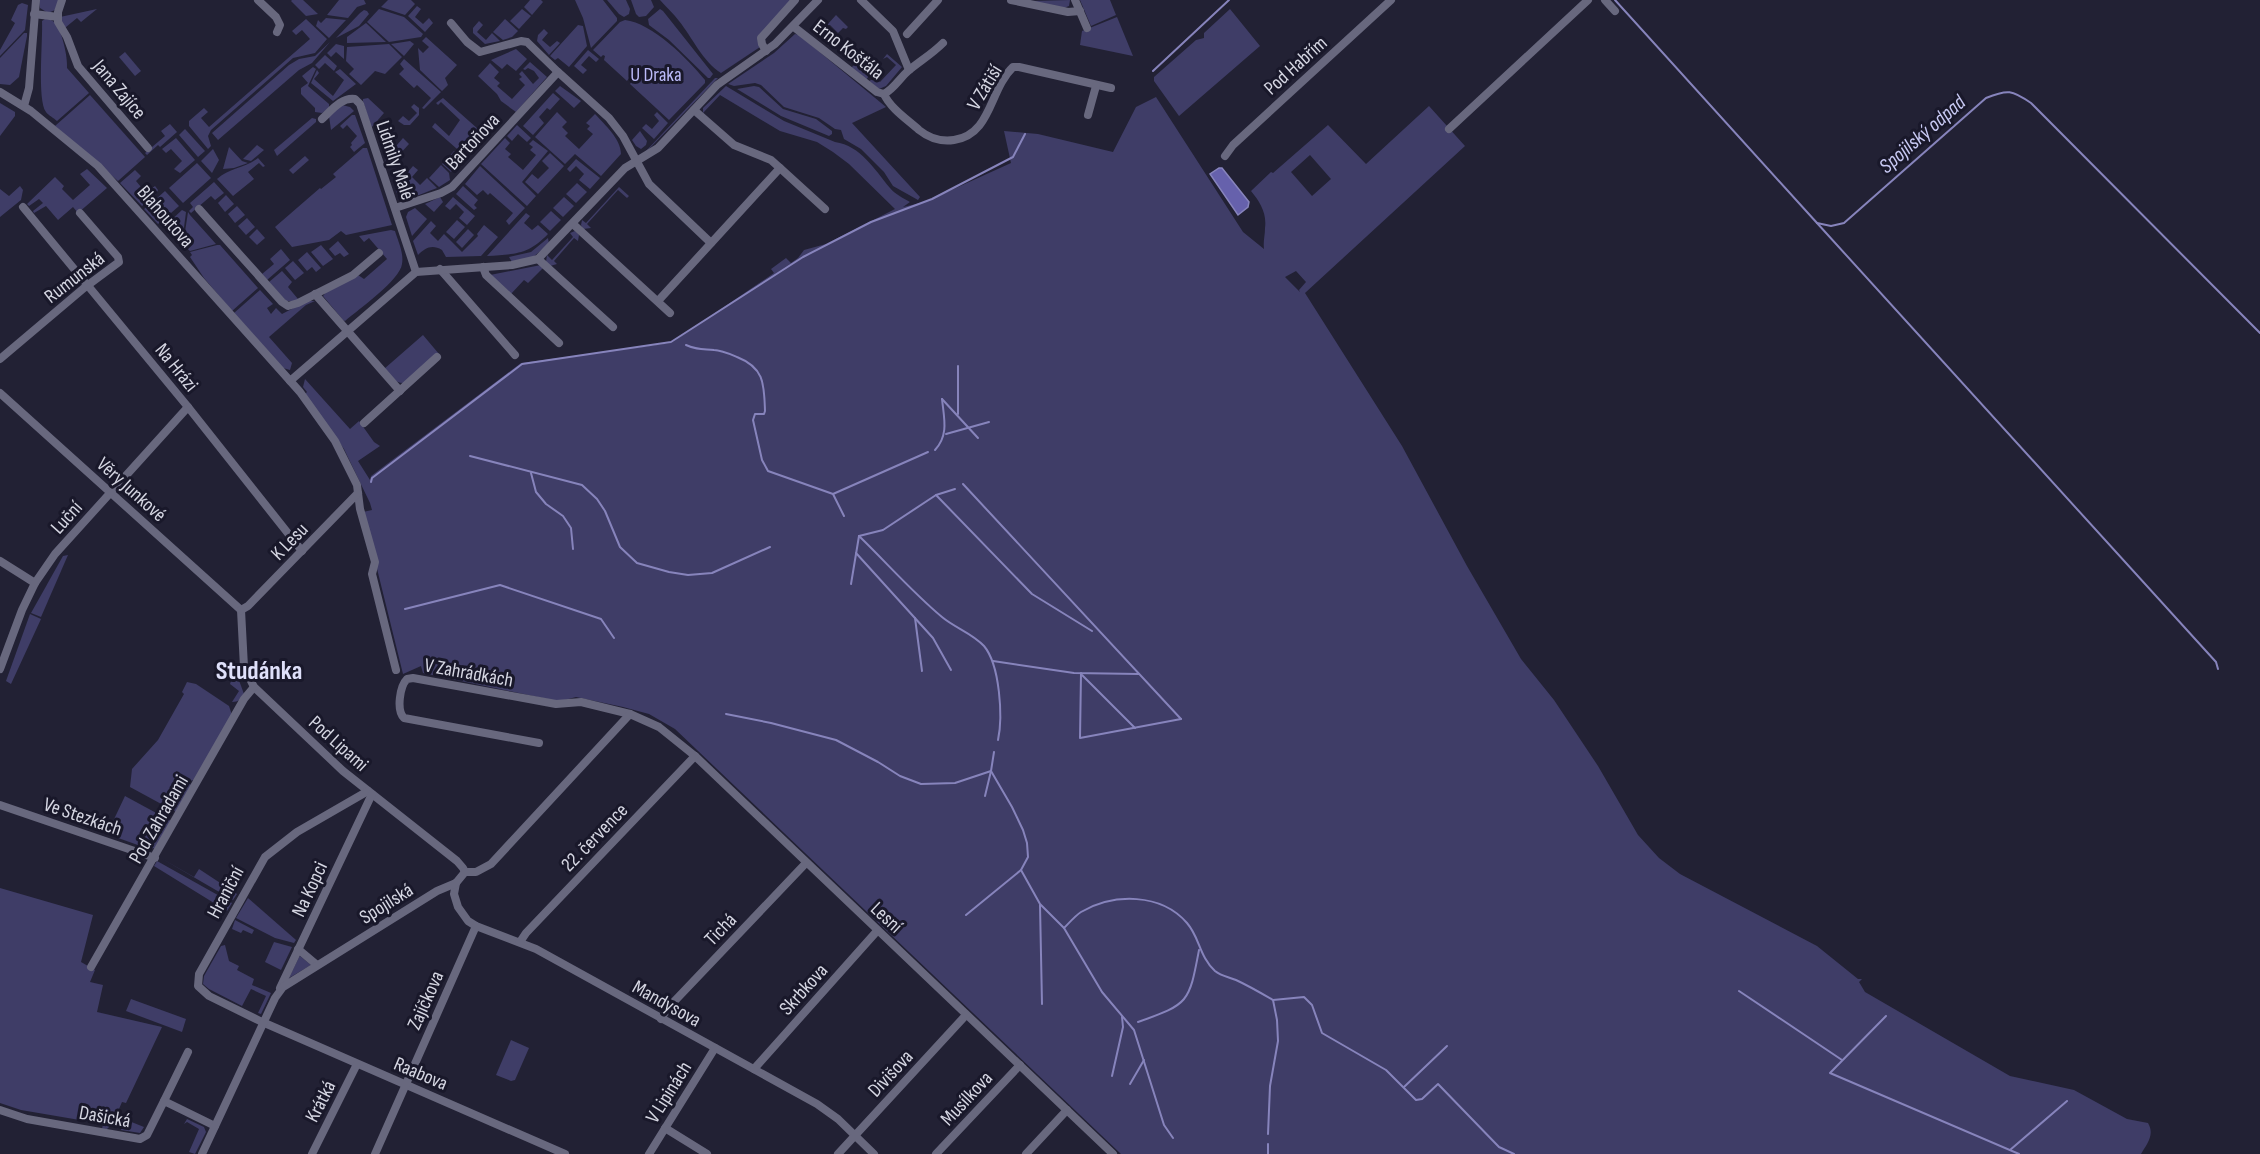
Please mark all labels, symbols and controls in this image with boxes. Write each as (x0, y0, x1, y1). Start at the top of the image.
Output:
street label: Erno Košťála (808, 15, 889, 85)
street label: Pod Habřím (1259, 31, 1332, 100)
street label: Jana Zajíce (87, 54, 151, 124)
street label: V Zátiší (962, 60, 1008, 115)
park label: U Draka (630, 63, 682, 87)
water label: Spojilský odpad (1874, 89, 1972, 179)
street label: Bartoňova (441, 108, 505, 175)
street label: Lidmily Malé (370, 118, 420, 203)
street label: Blahoutova (132, 181, 199, 253)
street label: Rumunská (40, 247, 110, 309)
street label: Na Hrázi (150, 339, 203, 397)
street label: Věry Junkové (92, 452, 171, 527)
street label: Luční (46, 496, 88, 539)
street label: K Lesu (266, 518, 313, 566)
street label: V Zahrádkách (422, 653, 515, 693)
district label: Studánka (216, 656, 302, 687)
street label: Pod Lipami (304, 711, 373, 777)
street label: Pod Zahradami (124, 771, 194, 868)
street label: Ve Stezkách (40, 792, 125, 842)
street label: 22. července (556, 799, 633, 877)
street label: Na Kopci (287, 858, 333, 921)
street label: Hraniční (202, 862, 250, 923)
street label: Spojilská (355, 878, 418, 930)
street label: Lesní (865, 897, 907, 939)
street label: Tichá (700, 908, 742, 951)
street label: Skrbkova (774, 959, 833, 1020)
street label: Zajíčkova (402, 967, 449, 1033)
street label: Mandysova (628, 975, 705, 1032)
street label: Divišova (863, 1045, 918, 1102)
street label: Raabova (390, 1052, 451, 1096)
street label: V Lipinách (641, 1057, 697, 1128)
street label: Musílkova (936, 1067, 998, 1131)
street label: Krátká (300, 1077, 341, 1126)
street label: Dašická (77, 1101, 132, 1133)

